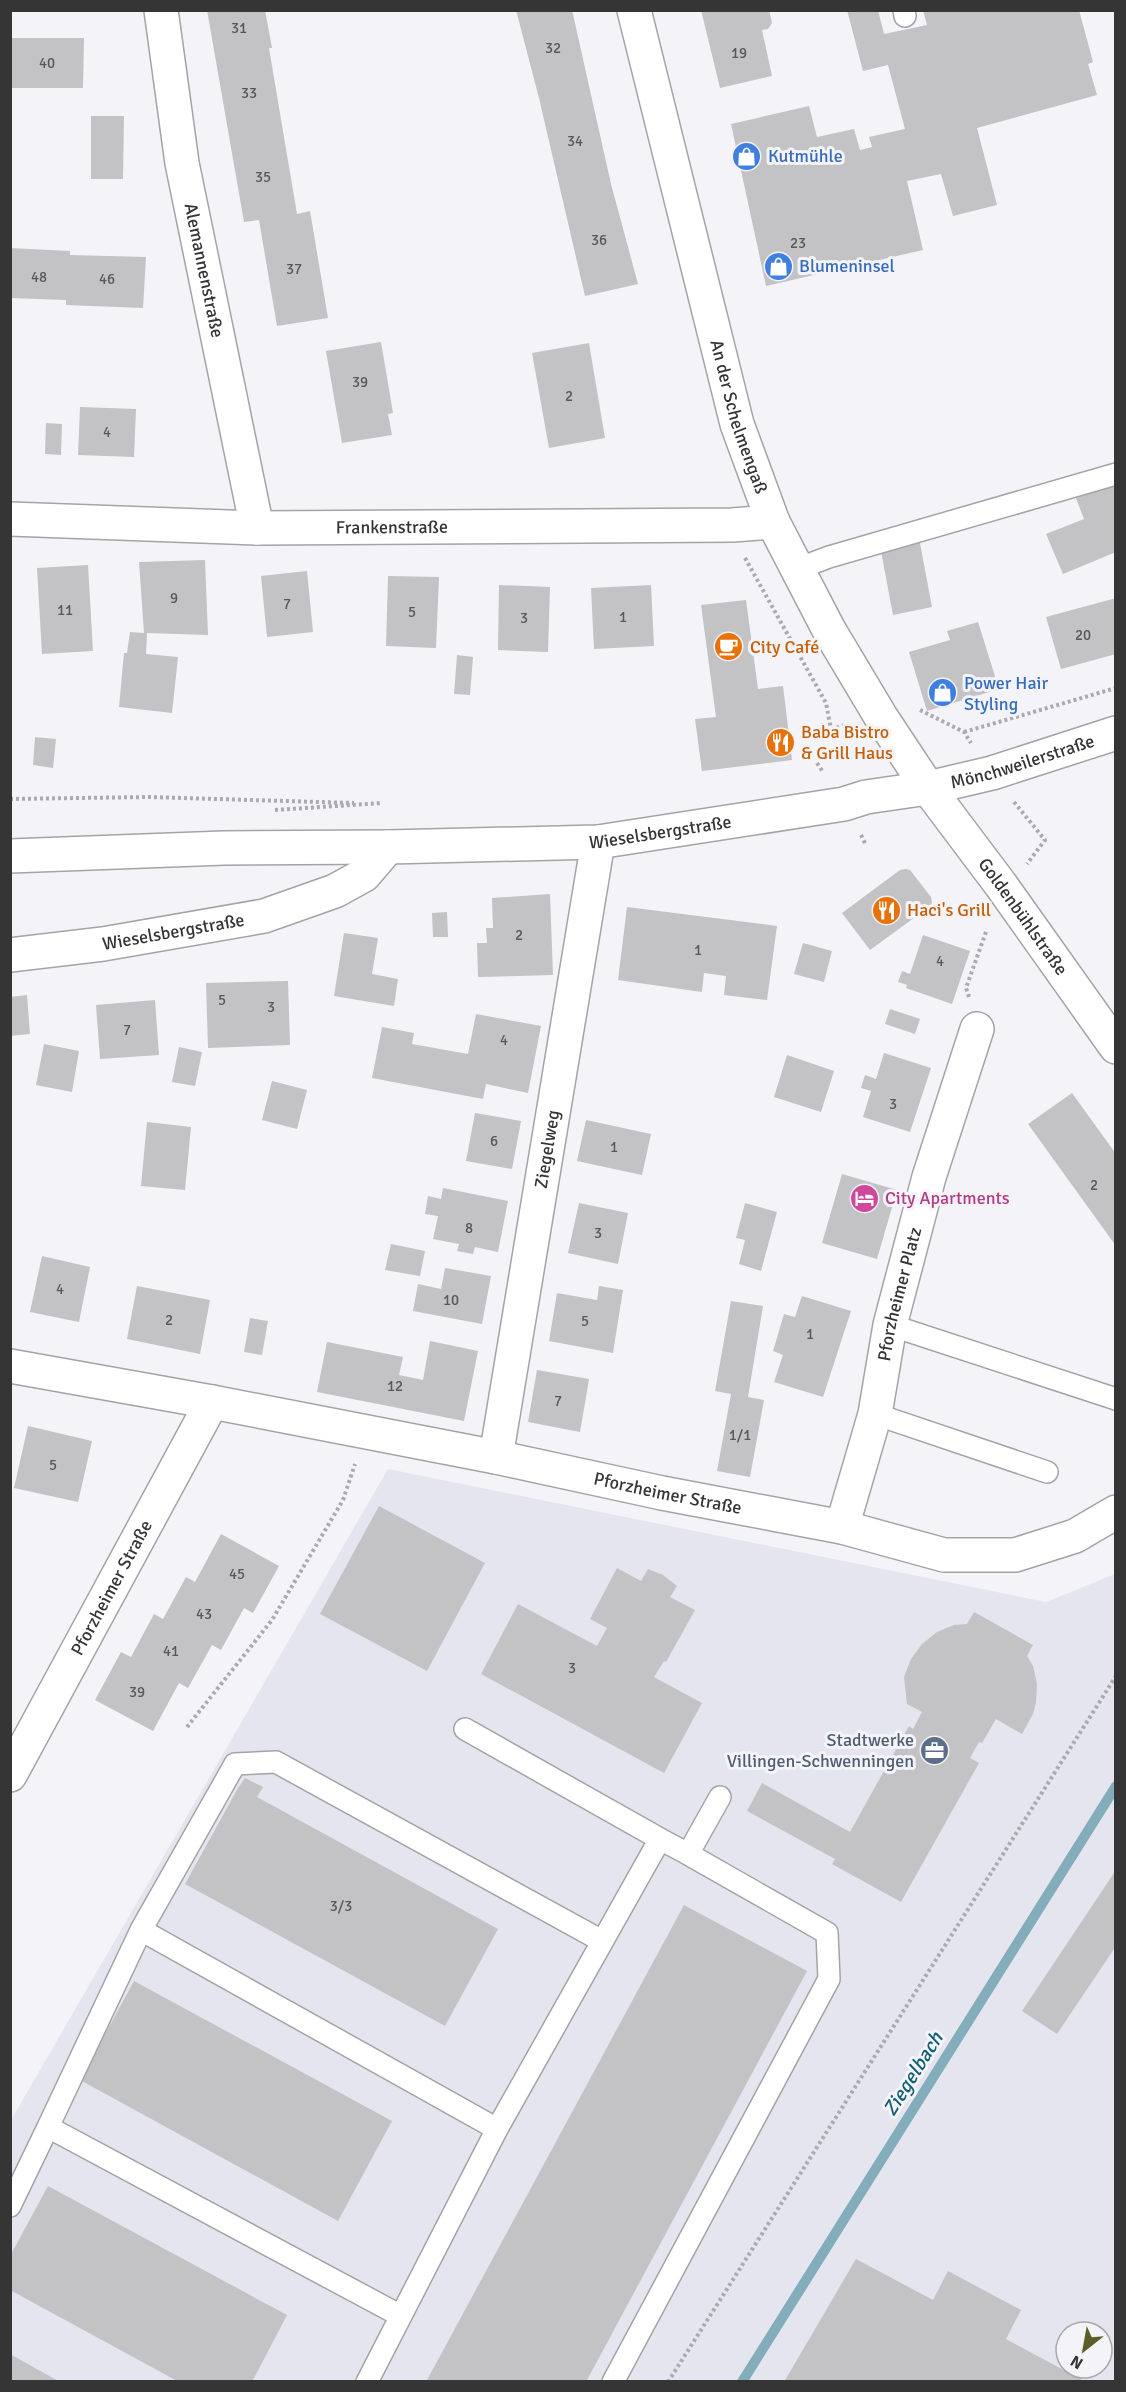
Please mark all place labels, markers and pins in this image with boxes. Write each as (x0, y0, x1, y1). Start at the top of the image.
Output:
shop icon: Kutmühle (731, 140, 763, 172)
place label: Kutmühle (768, 145, 843, 167)
shop icon: Blumeninsel (762, 250, 794, 282)
place label: Blumeninsel (799, 255, 895, 277)
cafe icon: City Café (713, 631, 745, 663)
place label: City Café (750, 636, 819, 658)
place label: Power Hair Styling (964, 672, 1048, 715)
shop icon: Power Hair Styling (927, 677, 959, 709)
place label: Baba Bistro & Grill Haus (801, 721, 893, 764)
restaurant icon: Baba Bistro & Grill Haus (764, 726, 796, 758)
restaurant icon: Haci's Grill (870, 894, 902, 926)
place label: Haci's Grill (907, 899, 991, 921)
hotel icon: City Apartments (848, 1182, 880, 1214)
place label: City Apartments (885, 1187, 1010, 1209)
place label: Stadtwerke Villingen-Schwenningen (727, 1729, 914, 1772)
office icon: Stadtwerke Villingen-Schwenningen (919, 1734, 951, 1766)

